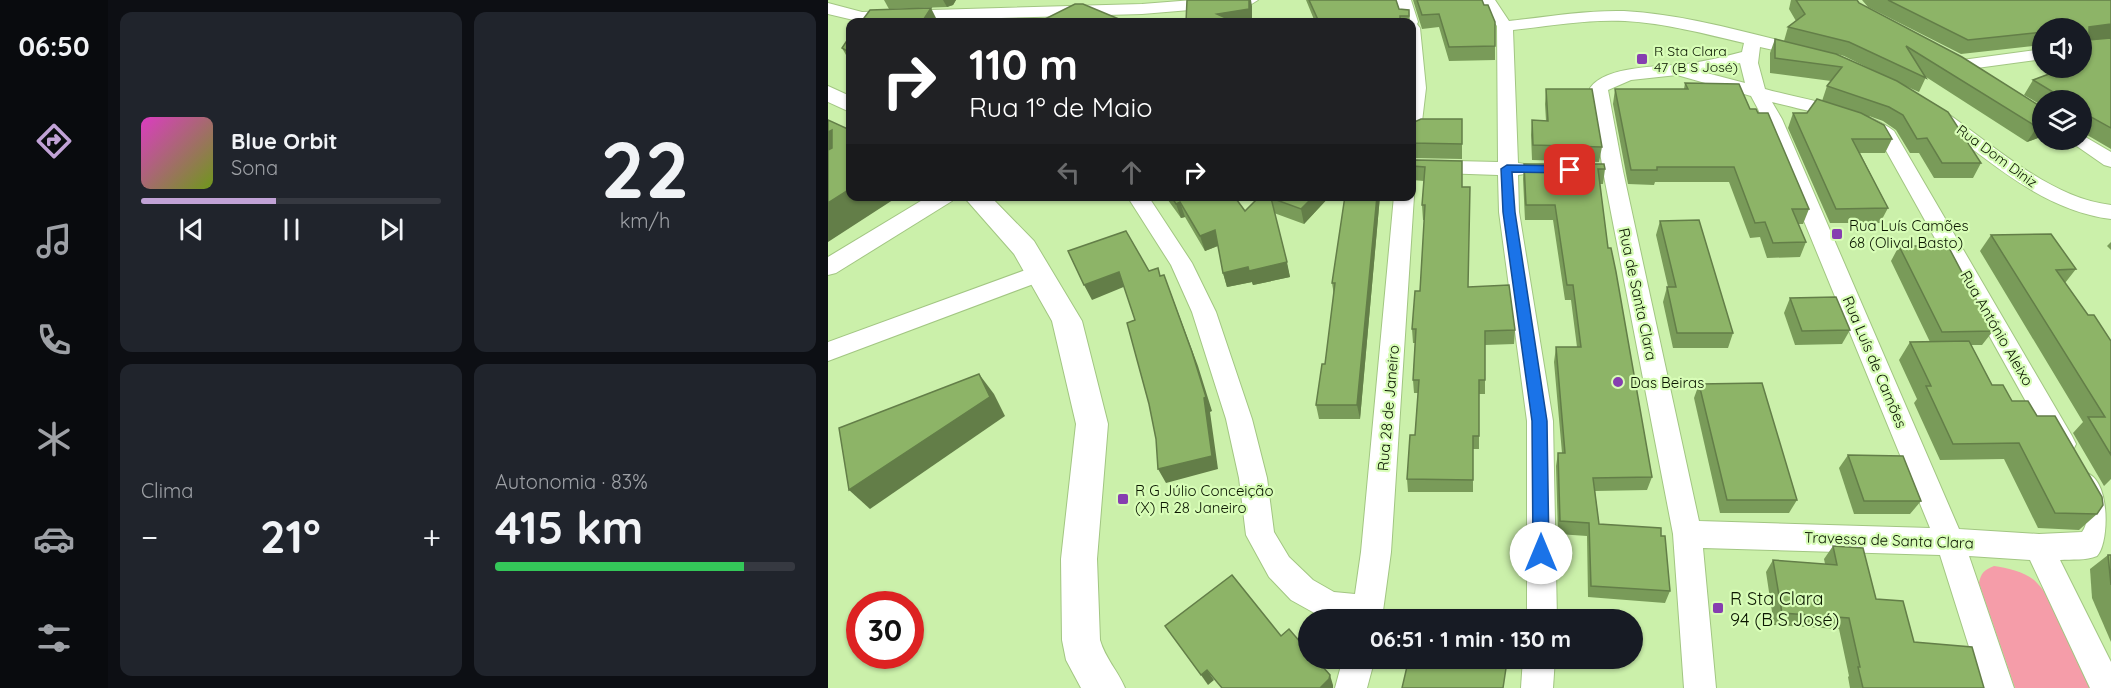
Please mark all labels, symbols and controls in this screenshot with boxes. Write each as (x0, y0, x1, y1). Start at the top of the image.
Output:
map controls (2032, 18, 2092, 150)
button: sound (2032, 18, 2092, 78)
text: 06:50 (18, 29, 90, 63)
text: 110 m (969, 38, 1078, 91)
icon: right (870, 42, 948, 120)
place label: R Sta Clara 47 (B S José) (1654, 42, 1738, 76)
marker: R Sta Clara 47 (B S José) (1635, 52, 1649, 66)
text: Rua 1º de Maio (969, 90, 1152, 124)
button: layers (2032, 90, 2092, 150)
icon: directions (33, 120, 75, 162)
text: 22 (601, 120, 689, 218)
street label: Rua Dom Diniz (1953, 121, 2041, 192)
text: Blue Orbit (231, 127, 337, 155)
pin (1544, 144, 1595, 195)
icon: arrive (1553, 153, 1586, 186)
text: Sona (231, 155, 278, 180)
icon: left (1052, 156, 1085, 189)
icon: ahead (1115, 156, 1148, 189)
icon: right (1178, 156, 1211, 189)
text: km/h (620, 208, 670, 233)
icon: previous (175, 213, 208, 246)
icon: pause (275, 213, 308, 246)
icon: next (375, 213, 408, 246)
place label: Rua Luís Camões 68 (Olival Basto) (1849, 216, 1969, 252)
icon: music (33, 220, 75, 262)
street label: Rua de Santa Clara (1615, 226, 1661, 362)
marker: Rua Luís Camões 68 (Olival Basto) (1830, 227, 1844, 241)
street label: Rua António Aleixo (1956, 267, 2038, 389)
street label: Rua Luís de Camões (1839, 293, 1911, 431)
icon: phone (33, 319, 75, 361)
street label: Rua 28 de Janeiro (1373, 344, 1403, 472)
place label: Das Beiras (1630, 373, 1704, 392)
marker: Das Beiras (1611, 375, 1625, 389)
icon: climate (33, 418, 75, 460)
text: Autonomia · 83% (495, 469, 648, 494)
text: Clima (141, 478, 193, 503)
place label: R G Júlio Conceição (X) R 28 Janeiro (1135, 481, 1274, 517)
marker: R G Júlio Conceição (X) R 28 Janeiro (1116, 492, 1130, 506)
text: 415 km (495, 499, 643, 555)
text: 21° (260, 508, 321, 564)
text: − (141, 516, 158, 557)
text: + (422, 516, 441, 557)
icon: car (33, 518, 75, 560)
position arrow (1509, 521, 1573, 585)
street label: Travessa de Santa Clara (1804, 528, 1974, 552)
place label: R Sta Clara 94 (B S José) (1730, 587, 1839, 631)
speed limit sign: 30 (846, 591, 924, 669)
marker: R Sta Clara 94 (B S José) (1711, 601, 1725, 615)
icon: filters (33, 617, 75, 659)
text: 06:51 · 1 min · 130 m (1370, 625, 1571, 653)

